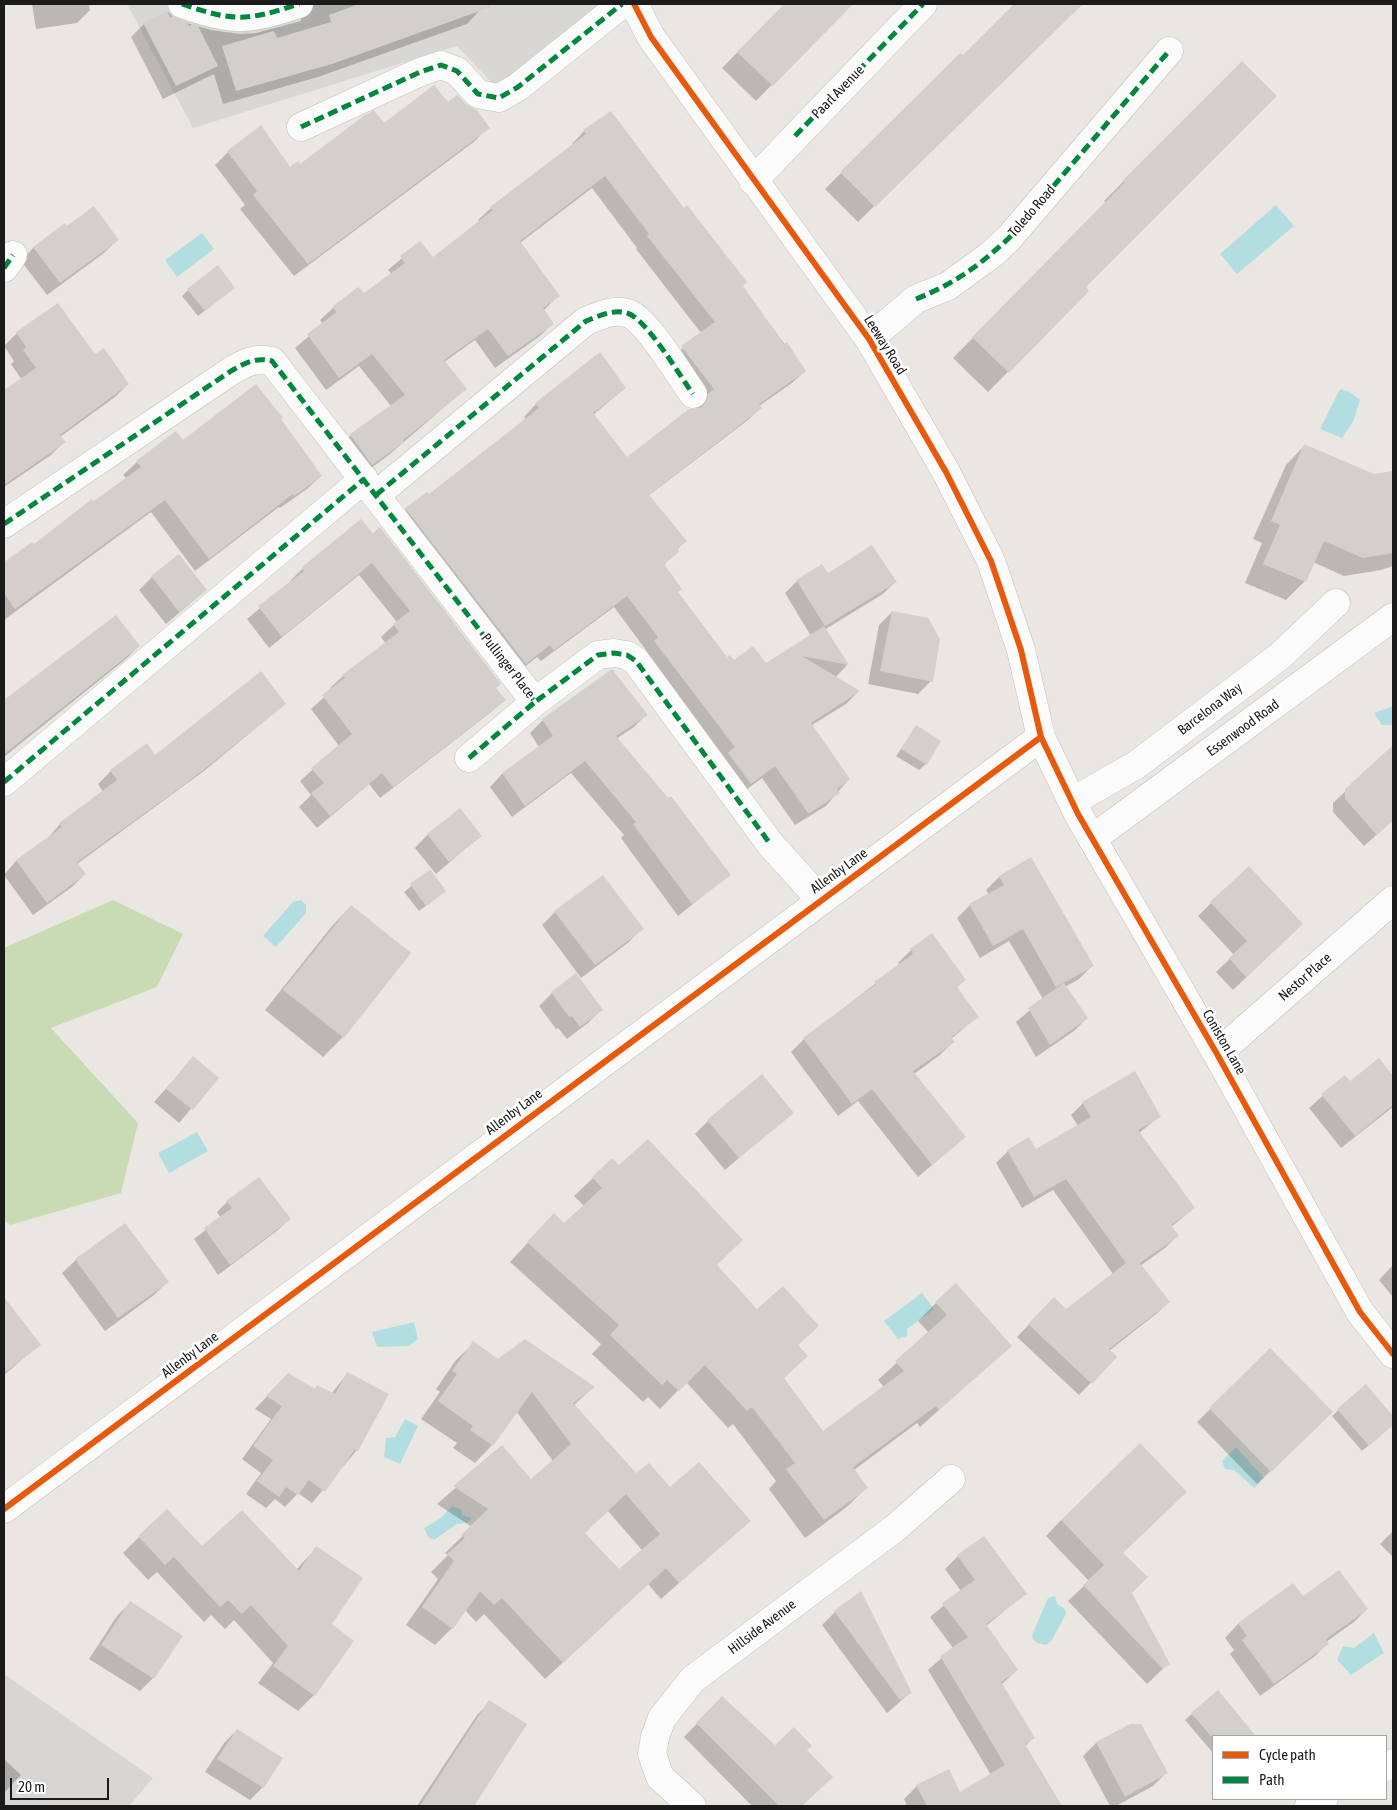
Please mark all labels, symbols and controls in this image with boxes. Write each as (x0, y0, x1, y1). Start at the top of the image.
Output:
street label: Paarl Avenue (808, 62, 868, 122)
street label: Toledo Road (1005, 181, 1059, 241)
street label: Leeway Road (860, 312, 910, 378)
street label: Pullinger Place (477, 630, 539, 702)
street label: Barcelona Way (1175, 679, 1245, 739)
street label: Essenwood Road (1203, 696, 1283, 760)
street label: Allenby Lane (807, 845, 871, 897)
street label: Nestor Place (1275, 949, 1335, 1005)
street label: Coniston Lane (1199, 1007, 1249, 1077)
street label: Allenby Lane (482, 1085, 546, 1139)
street label: Allenby Lane (158, 1328, 222, 1382)
street label: Hillside Avenue (725, 1596, 799, 1658)
legend (1212, 1735, 1387, 1800)
text: Cycle path (1259, 1746, 1316, 1763)
scale bar (12, 1768, 111, 1800)
text: Path (1259, 1771, 1285, 1788)
text: 20 m (18, 1778, 45, 1795)

